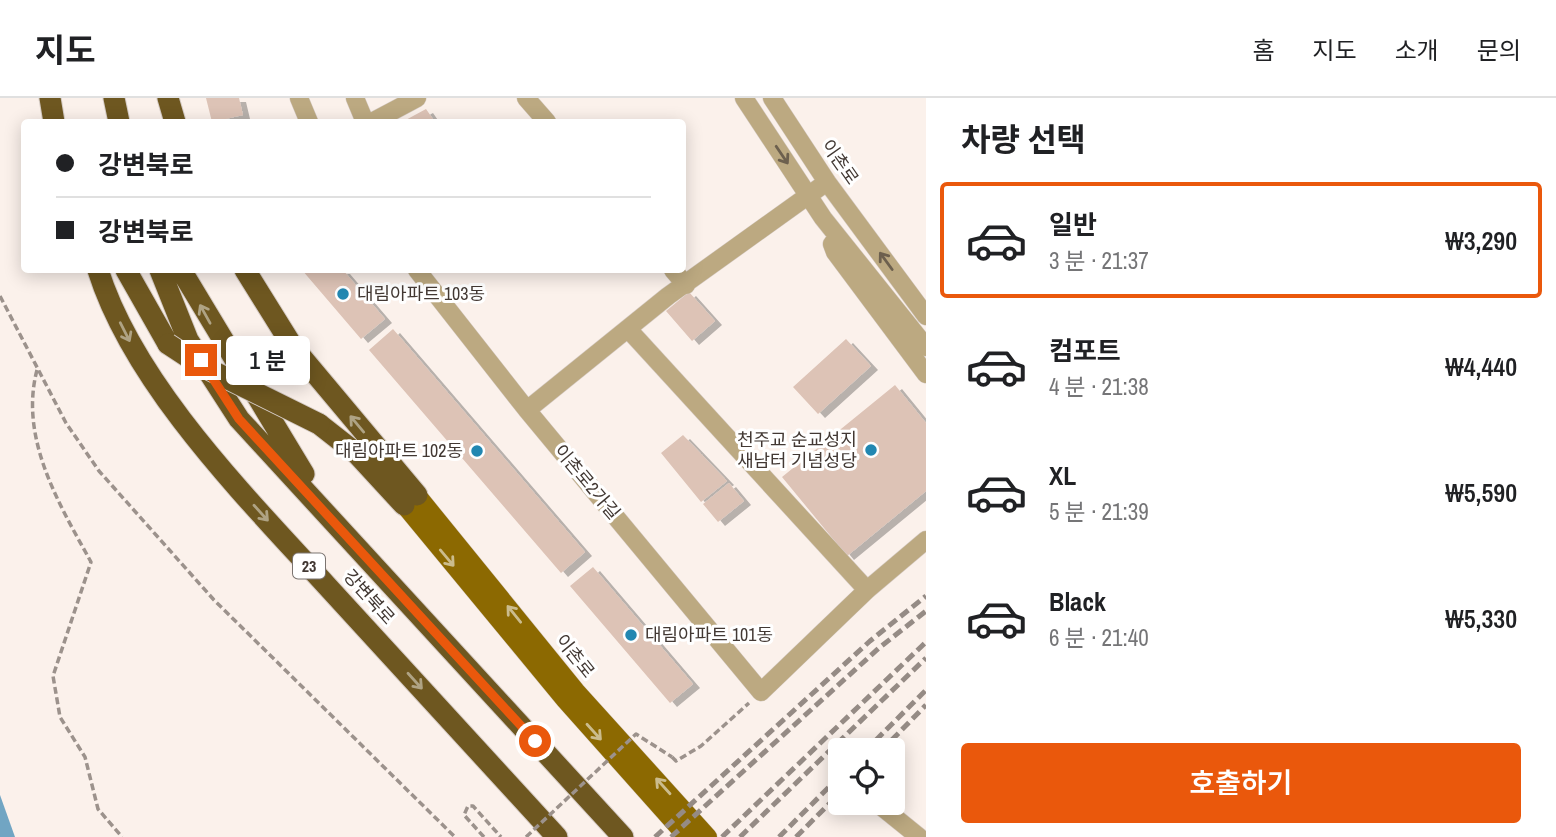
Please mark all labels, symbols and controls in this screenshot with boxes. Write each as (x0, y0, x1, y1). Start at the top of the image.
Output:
text: 지도 (35, 28, 96, 72)
text: 홈 (1252, 34, 1274, 66)
text: 지도 (1312, 34, 1357, 66)
text: 소개 (1395, 34, 1439, 66)
text: 문의 (1477, 34, 1521, 66)
text: 차량 선택 (961, 118, 1086, 161)
street label: 이촌로 (816, 134, 865, 189)
one-way arrow (775, 145, 789, 164)
text: 강변북로 (98, 147, 194, 182)
text: 일반 (1049, 207, 1097, 242)
icon: car (965, 209, 1028, 272)
text: 강변북로 (98, 214, 194, 249)
text: ₩3,290 (1445, 223, 1517, 258)
text: 3 분 · 21:37 (1049, 245, 1149, 276)
one-way arrow (878, 253, 893, 271)
place label: 대림아파트 103동 (357, 281, 485, 306)
marker: 대림아파트 103동 (335, 286, 351, 302)
one-way arrow (198, 304, 212, 324)
one-way arrow (119, 321, 132, 342)
text: 컴포트 (1049, 333, 1121, 368)
icon: car (965, 335, 1028, 398)
callout: 1 분 (226, 336, 310, 384)
route end (185, 344, 217, 376)
text: 1 분 (250, 345, 286, 376)
text: ₩4,440 (1445, 349, 1517, 384)
text: 4 분 · 21:38 (1049, 371, 1149, 402)
one-way arrow (350, 416, 365, 434)
place label: 천주교 순교성지 새남터 기념성당 (737, 427, 857, 473)
place label: 대림아파트 102동 (335, 438, 463, 463)
street label: 이촌로2가길 (549, 439, 626, 525)
marker: 천주교 순교성지 새남터 기념성당 (863, 442, 879, 458)
marker: 대림아파트 102동 (469, 443, 485, 459)
text: XL (1049, 458, 1076, 493)
icon: car (965, 461, 1028, 524)
text: ₩5,590 (1445, 475, 1517, 510)
text: 5 분 · 21:39 (1049, 496, 1149, 527)
one-way arrow (253, 504, 270, 521)
one-way arrow (440, 548, 455, 566)
road number: 23 (293, 554, 325, 579)
street label: 강변북로 (338, 564, 401, 630)
text: Black (1049, 584, 1106, 619)
icon: car (965, 587, 1028, 650)
text: ₩5,330 (1445, 601, 1517, 636)
one-way arrow (506, 606, 522, 624)
place label: 대림아파트 101동 (645, 622, 773, 647)
text: 6 분 · 21:40 (1049, 622, 1149, 653)
marker: 대림아파트 101동 (623, 627, 639, 643)
street label: 이촌로 (550, 629, 601, 683)
one-way arrow (406, 672, 423, 689)
one-way arrow (586, 723, 602, 741)
route start (519, 725, 551, 757)
map controls (828, 738, 905, 815)
button: locate (828, 738, 905, 815)
button: 호출하기 (961, 743, 1521, 823)
one-way arrow (654, 778, 671, 795)

